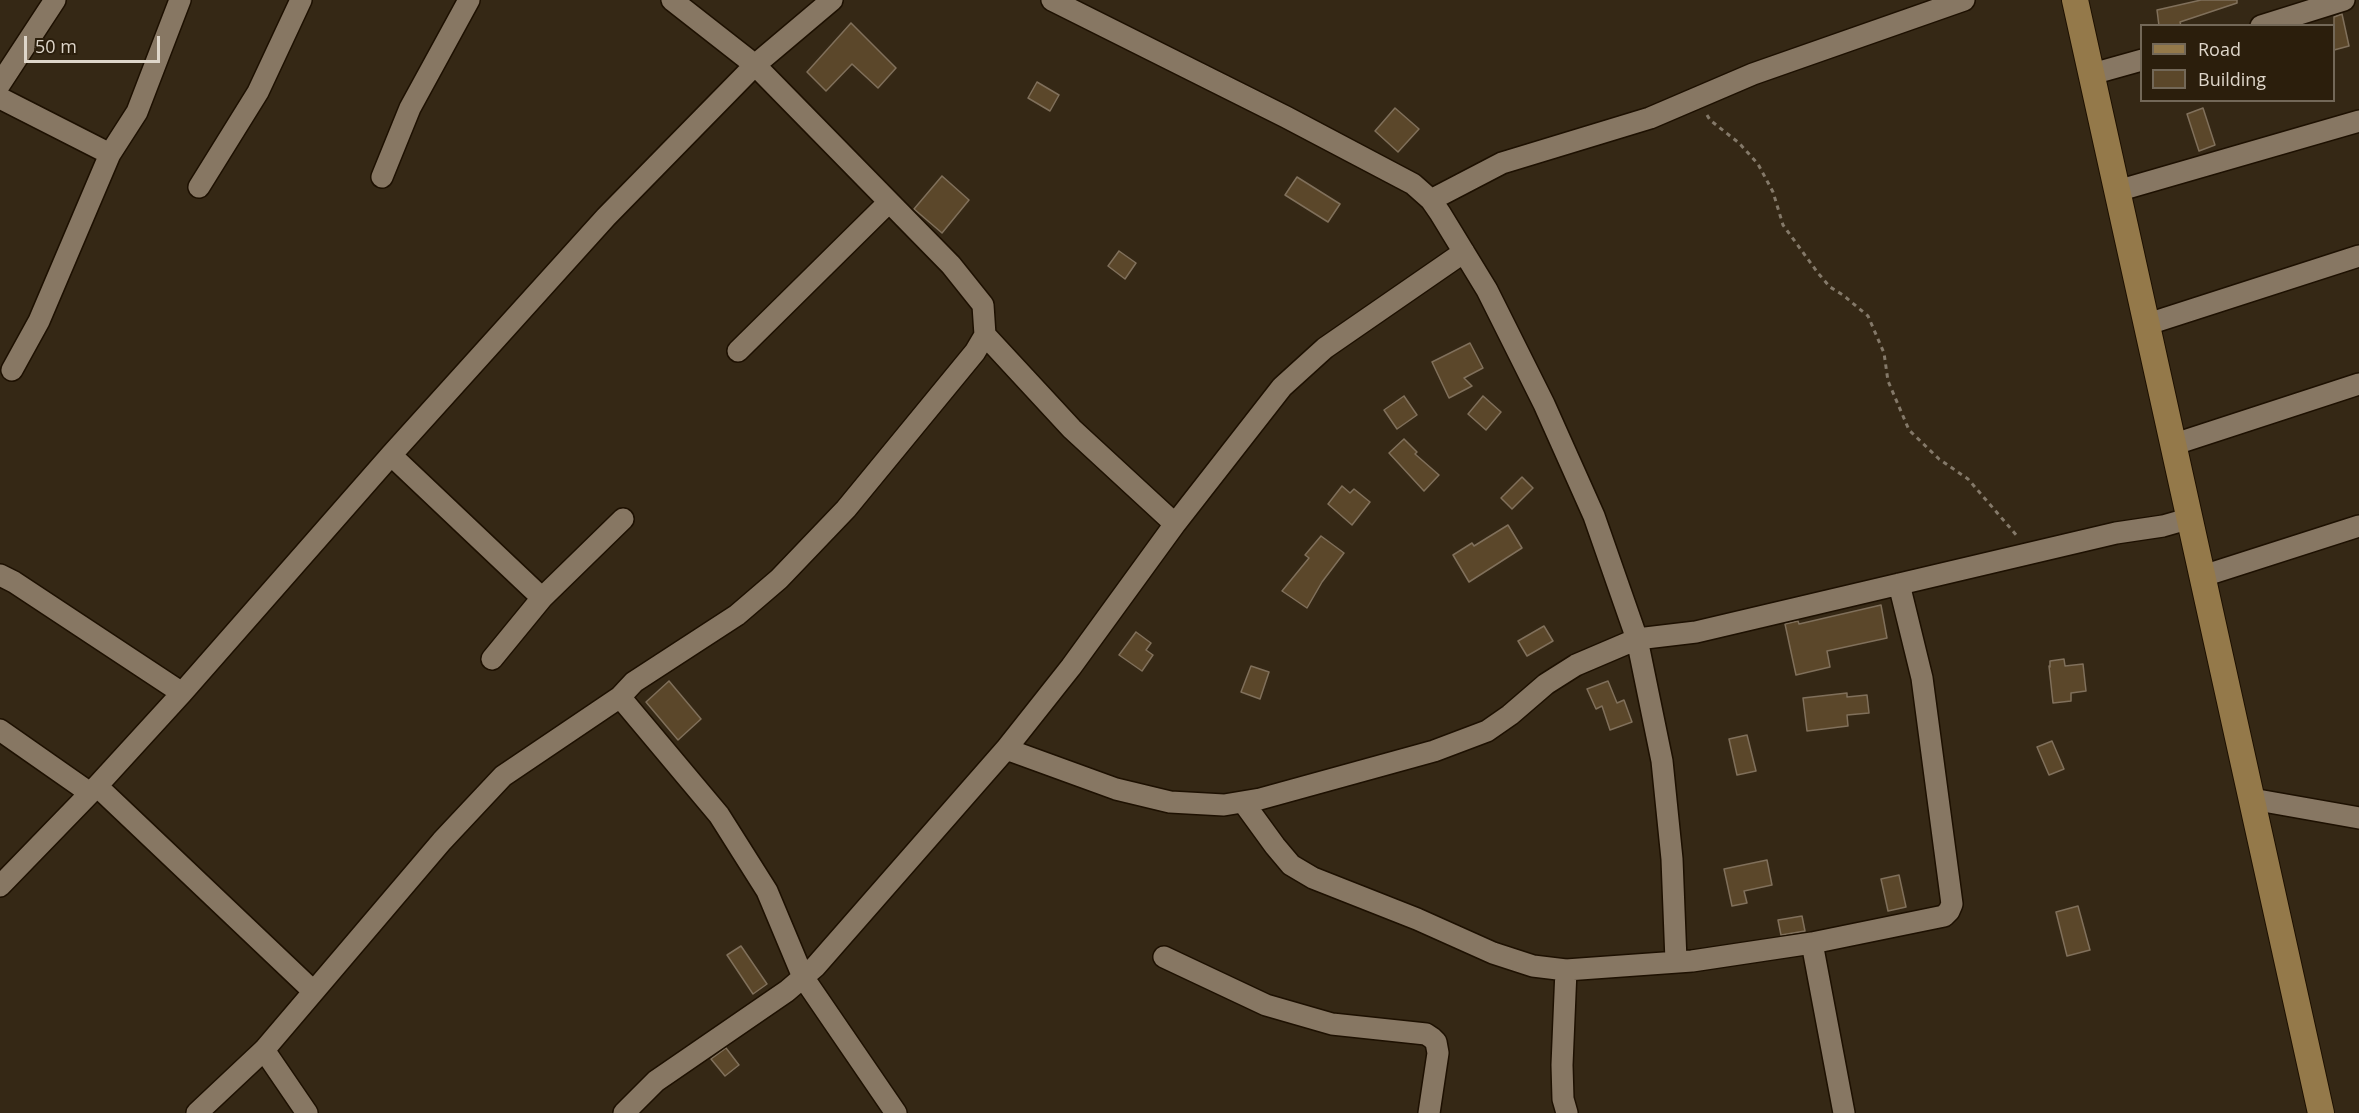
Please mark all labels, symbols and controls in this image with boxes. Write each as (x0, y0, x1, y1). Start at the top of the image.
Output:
scale bar (27, 24, 164, 62)
legend (2140, 24, 2335, 102)
text: 50 m (35, 34, 77, 58)
text: Road (2198, 37, 2241, 61)
text: Building (2198, 67, 2266, 91)

